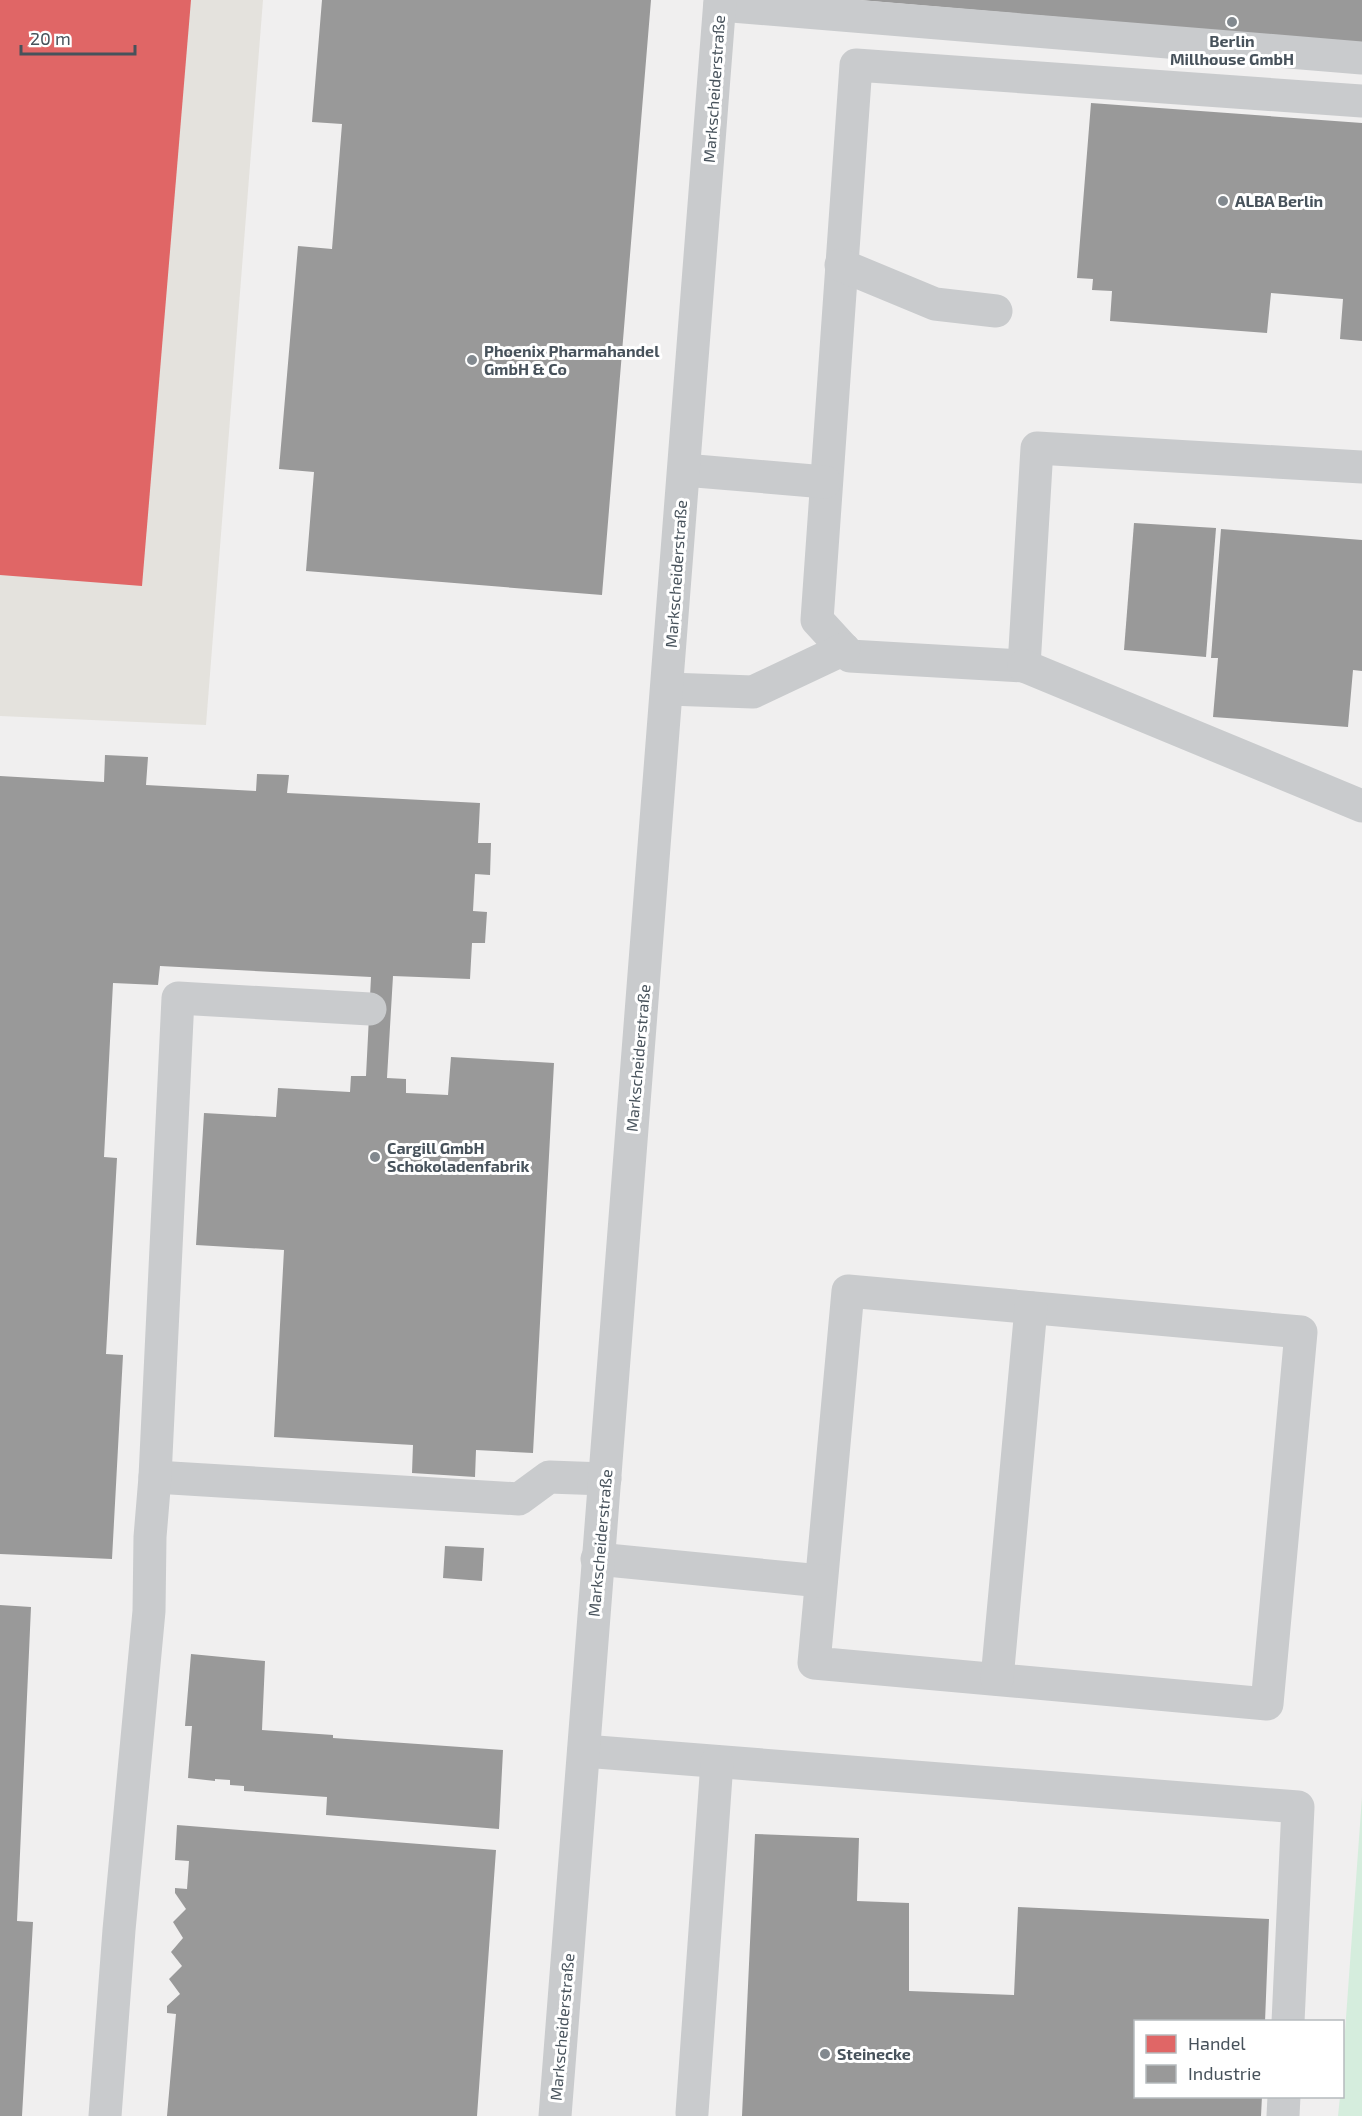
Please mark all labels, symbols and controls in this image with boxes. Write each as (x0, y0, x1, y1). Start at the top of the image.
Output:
street label: Markscheiderstraße (699, 14, 728, 164)
marker: Berlin Millhouse GmbH (1225, 15, 1239, 29)
scale bar (21, 18, 135, 56)
text: 20 m (30, 27, 71, 49)
place label: Berlin Millhouse GmbH (1170, 31, 1294, 68)
place label: ALBA Berlin (1235, 191, 1323, 210)
marker: ALBA Berlin (1216, 194, 1230, 208)
place label: Phoenix Pharmahandel GmbH & Co (484, 341, 660, 378)
marker: Phoenix Pharmahandel GmbH & Co (465, 353, 479, 367)
street label: Markscheiderstraße (661, 499, 690, 649)
street label: Markscheiderstraße (622, 983, 653, 1133)
place label: Cargill GmbH Schokoladenfabrik (387, 1138, 530, 1175)
marker: Cargill GmbH Schokoladenfabrik (368, 1150, 382, 1164)
street label: Markscheiderstraße (584, 1468, 615, 1618)
street label: Markscheiderstraße (546, 1952, 577, 2102)
legend (1134, 2020, 1344, 2098)
text: Handel (1188, 2032, 1246, 2054)
place label: Steinecke (837, 2044, 911, 2063)
marker: Steinecke (818, 2047, 832, 2061)
text: Industrie (1188, 2062, 1261, 2084)

